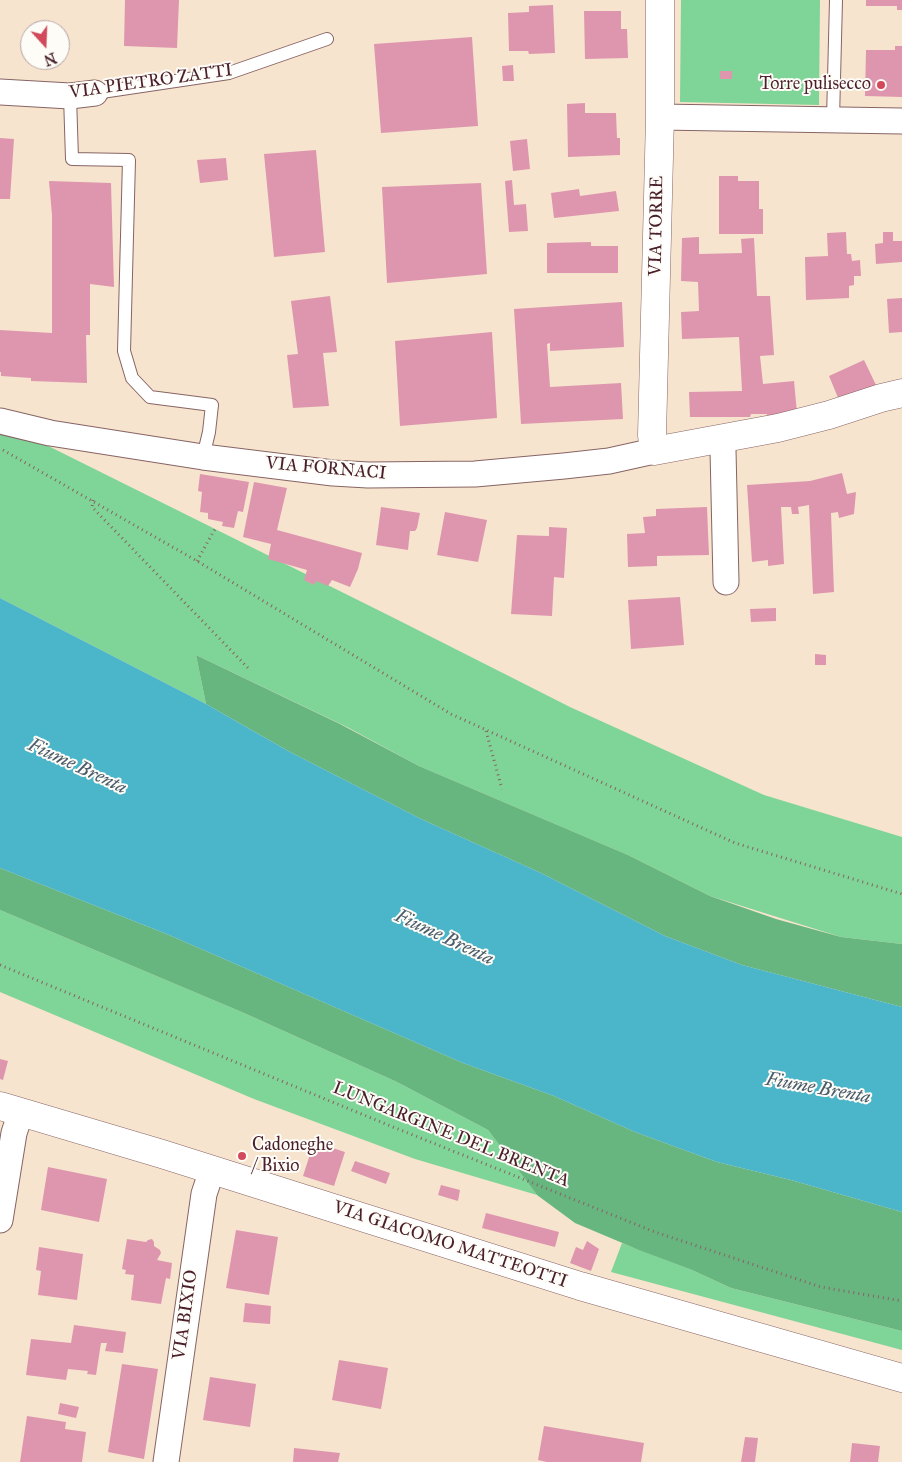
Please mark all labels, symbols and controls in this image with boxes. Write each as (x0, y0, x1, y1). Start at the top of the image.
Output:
north arrow (20, 20, 70, 70)
text: N (41, 49, 58, 69)
street label: VIA PIETRO ZATTI (68, 60, 234, 104)
place label: Torre pulisecco (759, 74, 871, 96)
marker: Torre pulisecco (875, 79, 887, 91)
street label: VIA TORRE (645, 176, 669, 276)
street label: VIA FORNACI (265, 453, 387, 485)
water label: Fiume Brenta (24, 734, 130, 800)
water label: Fiume Brenta (391, 905, 497, 971)
water label: Fiume Brenta (764, 1069, 872, 1109)
street label: LUNGARGINE DEL BRENTA (329, 1078, 573, 1192)
place label: Cadoneghe / Bixio (252, 1135, 333, 1178)
marker: Cadoneghe / Bixio (236, 1150, 248, 1162)
street label: VIA GIACOMO MATTEOTTI (330, 1197, 570, 1293)
street label: VIA BIXIO (169, 1268, 203, 1362)

